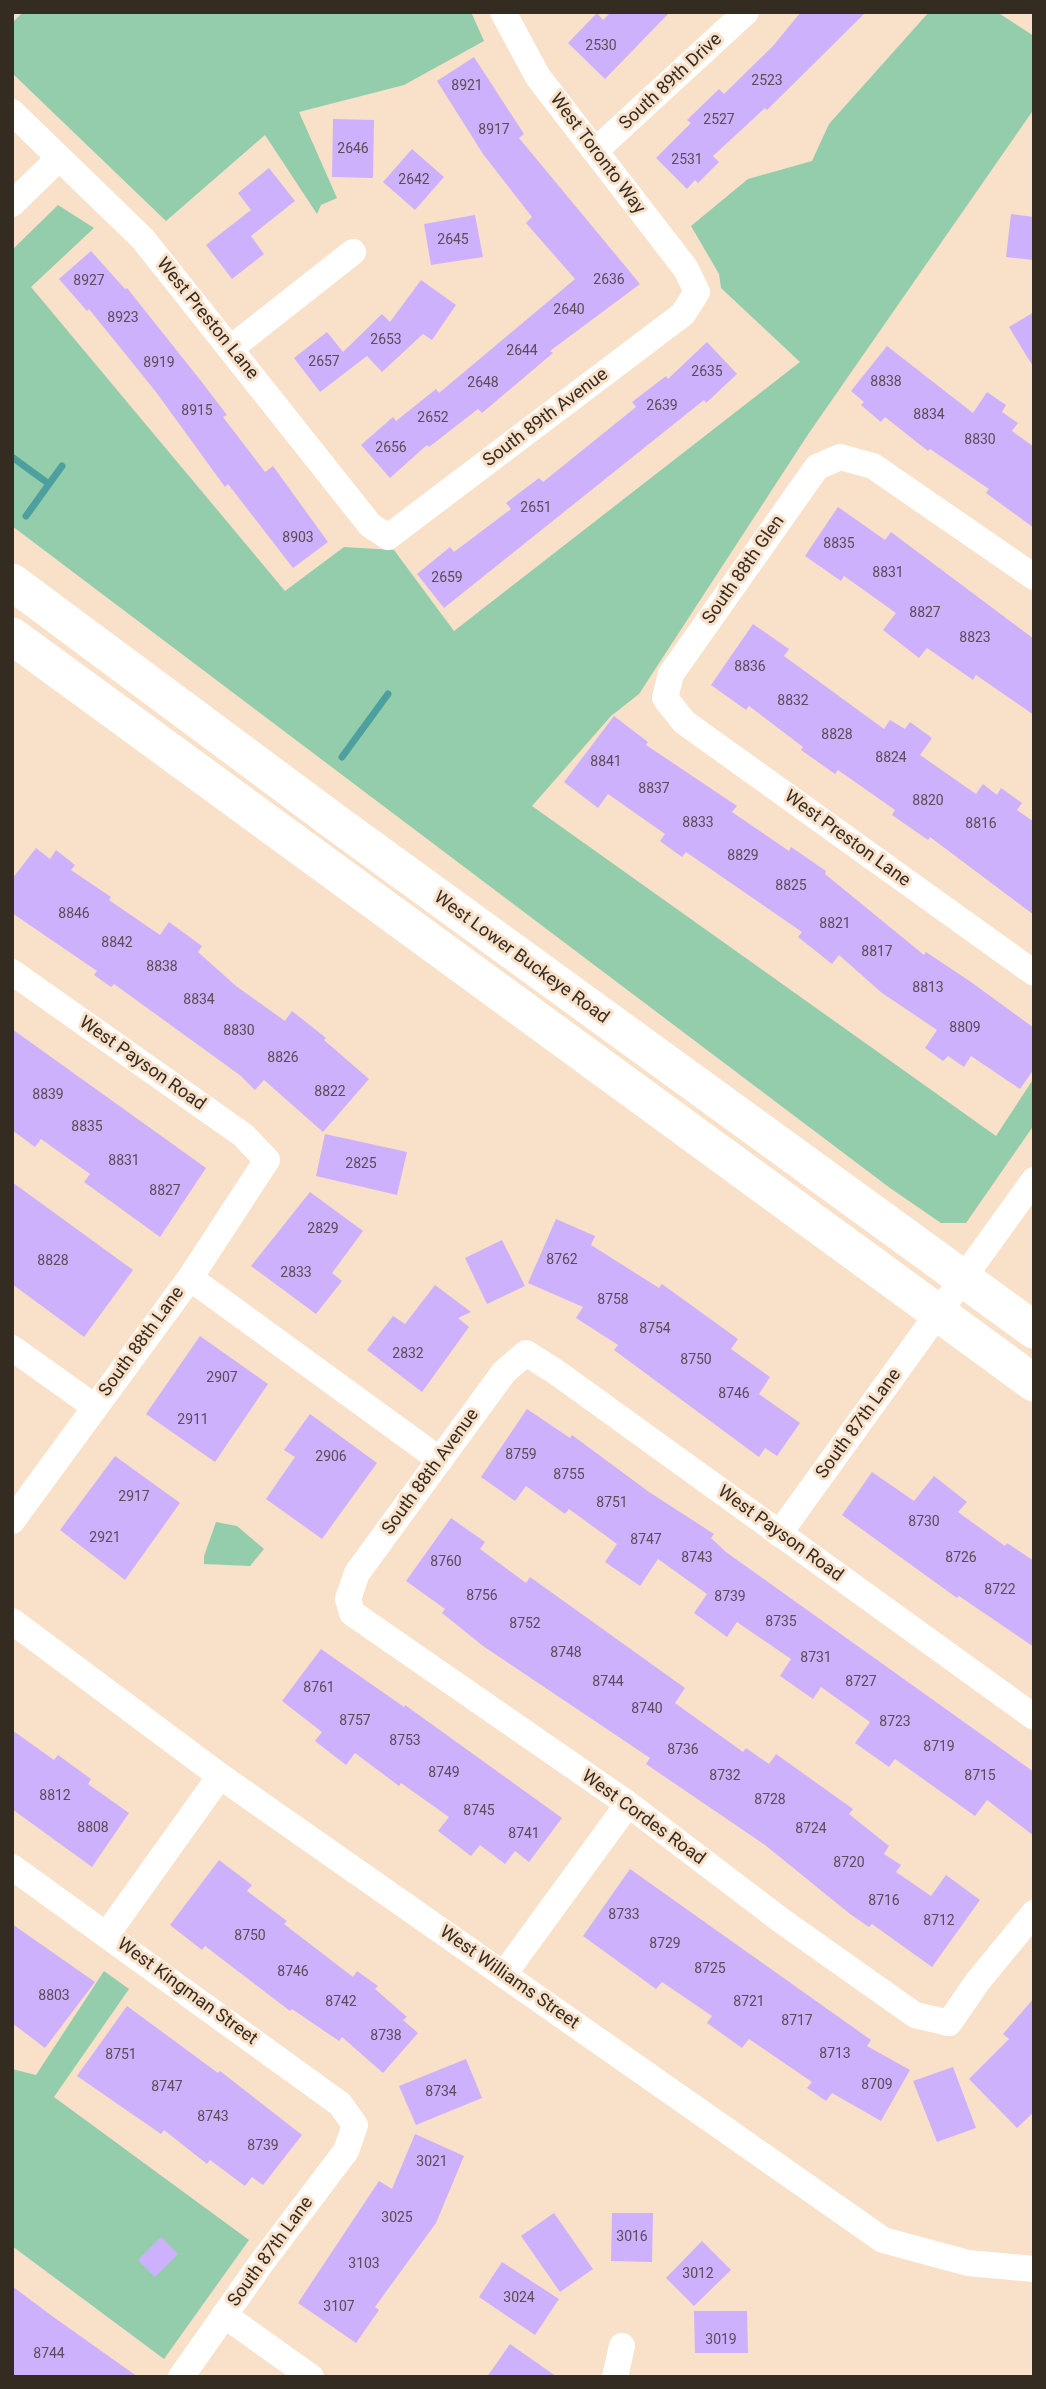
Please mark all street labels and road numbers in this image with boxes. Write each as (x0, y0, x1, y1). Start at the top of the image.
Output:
street label: South 89th Drive (615, 29, 727, 135)
street label: West Toronto Way (545, 89, 649, 219)
street label: West Preston Lane (151, 254, 263, 384)
street label: South 89th Avenue (479, 364, 613, 472)
street label: South 88th Glen (699, 511, 789, 629)
street label: West Preston Lane (780, 786, 914, 892)
street label: West Lower Buckeye Road (429, 887, 613, 1029)
street label: West Payson Road (75, 1012, 209, 1116)
street label: South 88th Lane (95, 1283, 189, 1401)
street label: South 87th Lane (812, 1365, 906, 1483)
street label: South 88th Avenue (378, 1405, 484, 1539)
street label: West Payson Road (713, 1481, 847, 1587)
street label: West Cordes Road (577, 1766, 709, 1870)
street label: West Williams Street (435, 1922, 583, 2034)
street label: West Kingman Street (113, 1934, 261, 2050)
street label: South 87th Lane (224, 2193, 318, 2311)

